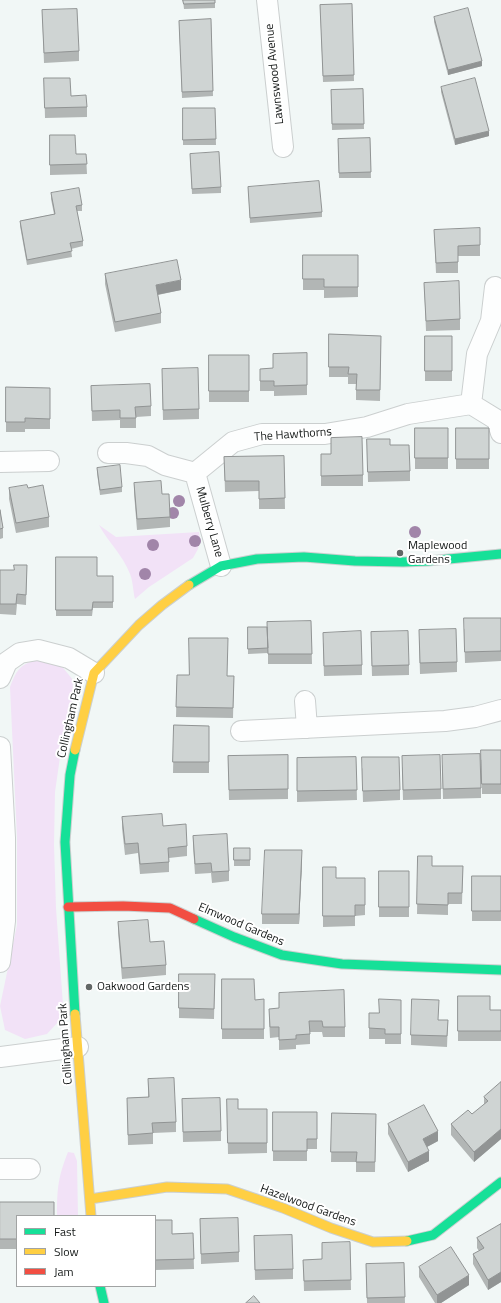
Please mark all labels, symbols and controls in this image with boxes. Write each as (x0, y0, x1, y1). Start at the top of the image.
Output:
street label: Lawnswood Avenue (263, 23, 287, 125)
street label: The Hawthorns (254, 425, 332, 445)
street label: Mulberry Lane (192, 485, 226, 559)
place label: Maplewood Gardens (408, 539, 467, 567)
marker: Maplewood Gardens (395, 548, 405, 558)
street label: Collingham Park (55, 677, 87, 759)
street label: Elmwood Gardens (196, 900, 286, 950)
place label: Oakwood Gardens (97, 980, 189, 994)
marker: Oakwood Gardens (84, 982, 94, 992)
street label: Collingham Park (56, 1003, 76, 1085)
street label: Hazelwood Gardens (258, 1182, 358, 1230)
legend (16, 1215, 156, 1287)
text: Fast (54, 1222, 76, 1241)
text: Slow (54, 1242, 79, 1261)
text: Jam (54, 1262, 74, 1281)

